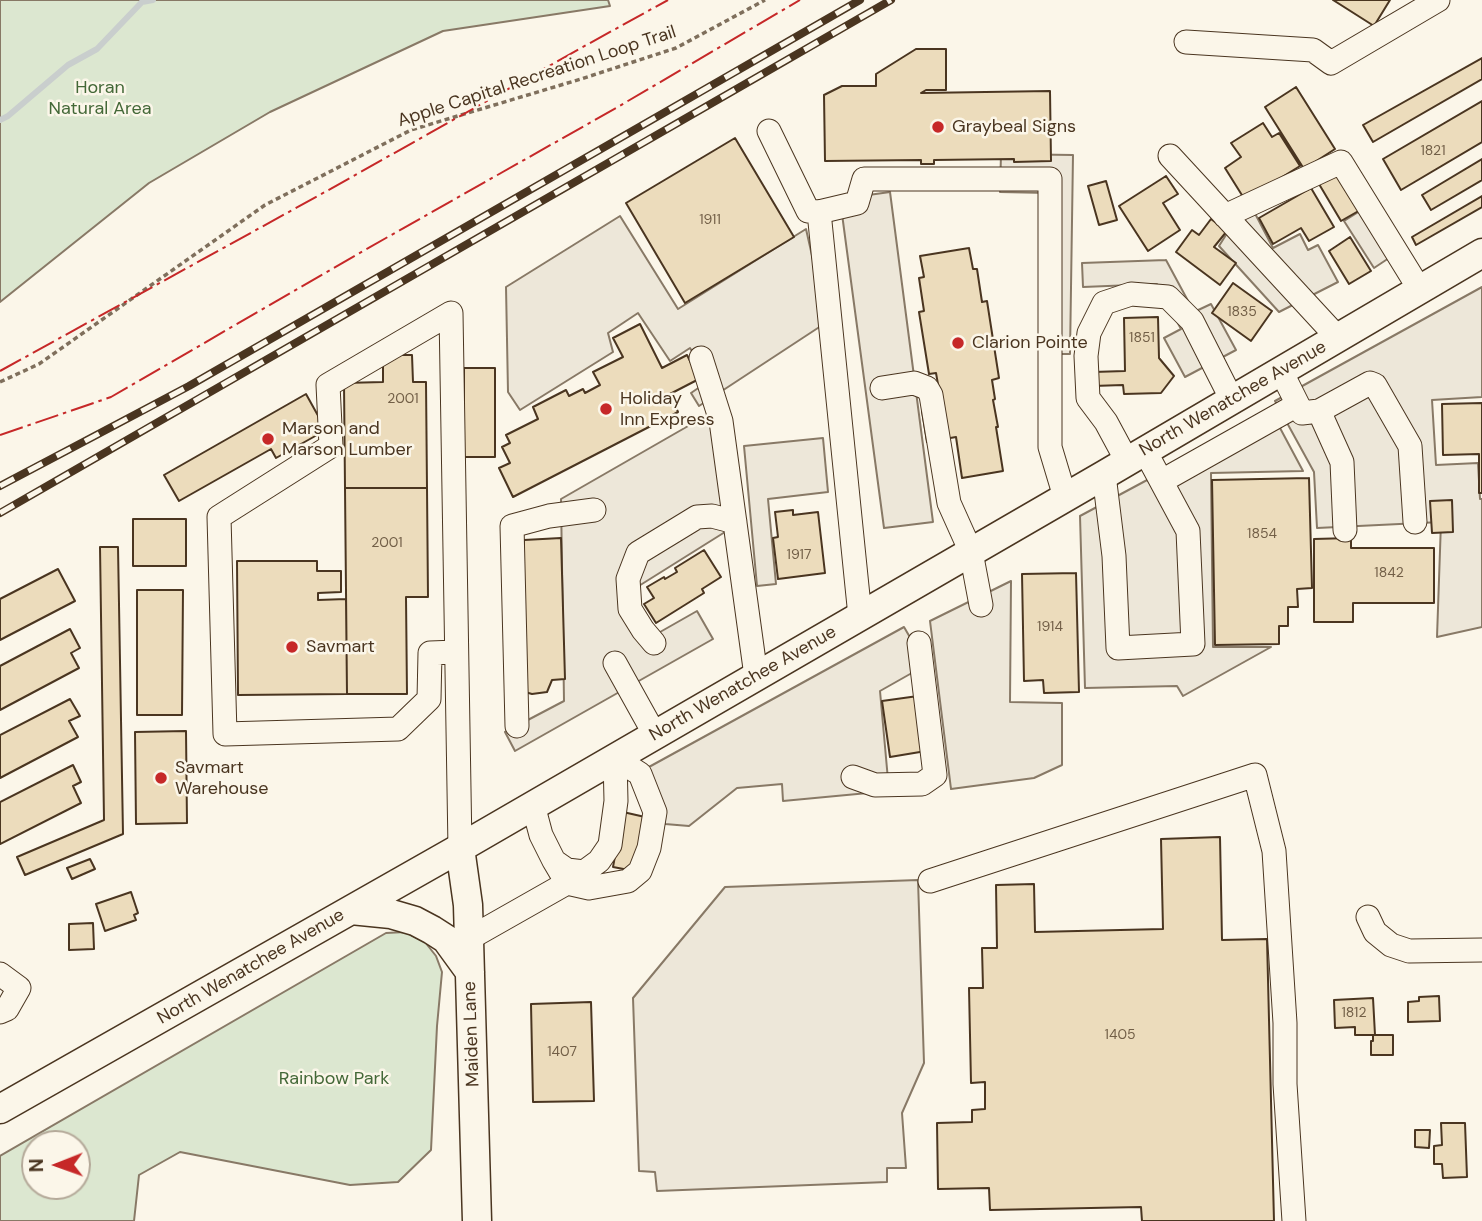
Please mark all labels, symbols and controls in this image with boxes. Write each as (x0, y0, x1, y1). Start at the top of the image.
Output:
street label: Apple Capital Recreation Loop Trail (395, 22, 679, 132)
park label: Horan Natural Area (49, 77, 151, 119)
place label: Graybeal Signs (952, 116, 1076, 138)
marker: Graybeal Signs (930, 119, 946, 135)
house number: 1821 (1420, 143, 1446, 159)
house number: 1911 (699, 212, 721, 228)
house number: 1835 (1227, 304, 1257, 320)
house number: 1851 (1129, 330, 1155, 346)
place label: Clarion Pointe (972, 332, 1088, 354)
marker: Clarion Pointe (950, 335, 966, 351)
street label: North Wenatchee Avenue (1136, 337, 1330, 461)
place label: Holiday Inn Express (620, 388, 715, 430)
house number: 2001 (387, 391, 419, 407)
marker: Holiday Inn Express (598, 401, 614, 417)
place label: Marson and Marson Lumber (282, 418, 412, 460)
marker: Marson and Marson Lumber (260, 431, 276, 447)
house number: 1854 (1247, 526, 1277, 542)
house number: 2001 (371, 535, 403, 551)
house number: 1917 (787, 547, 811, 563)
house number: 1842 (1374, 565, 1404, 581)
house number: 1914 (1037, 619, 1063, 635)
street label: North Wenatchee Avenue (646, 622, 840, 746)
place label: Savmart (306, 636, 375, 658)
marker: Savmart (284, 639, 300, 655)
place label: Savmart Warehouse (175, 757, 268, 800)
marker: Savmart Warehouse (153, 770, 169, 786)
street label: North Wenatchee Avenue (154, 905, 348, 1029)
street label: Maiden Lane (459, 981, 485, 1087)
house number: 1812 (1341, 1005, 1367, 1021)
house number: 1405 (1105, 1027, 1135, 1043)
house number: 1407 (547, 1044, 577, 1060)
park label: Rainbow Park (279, 1068, 389, 1090)
north arrow (21, 1130, 91, 1200)
text: N (24, 1158, 49, 1172)

